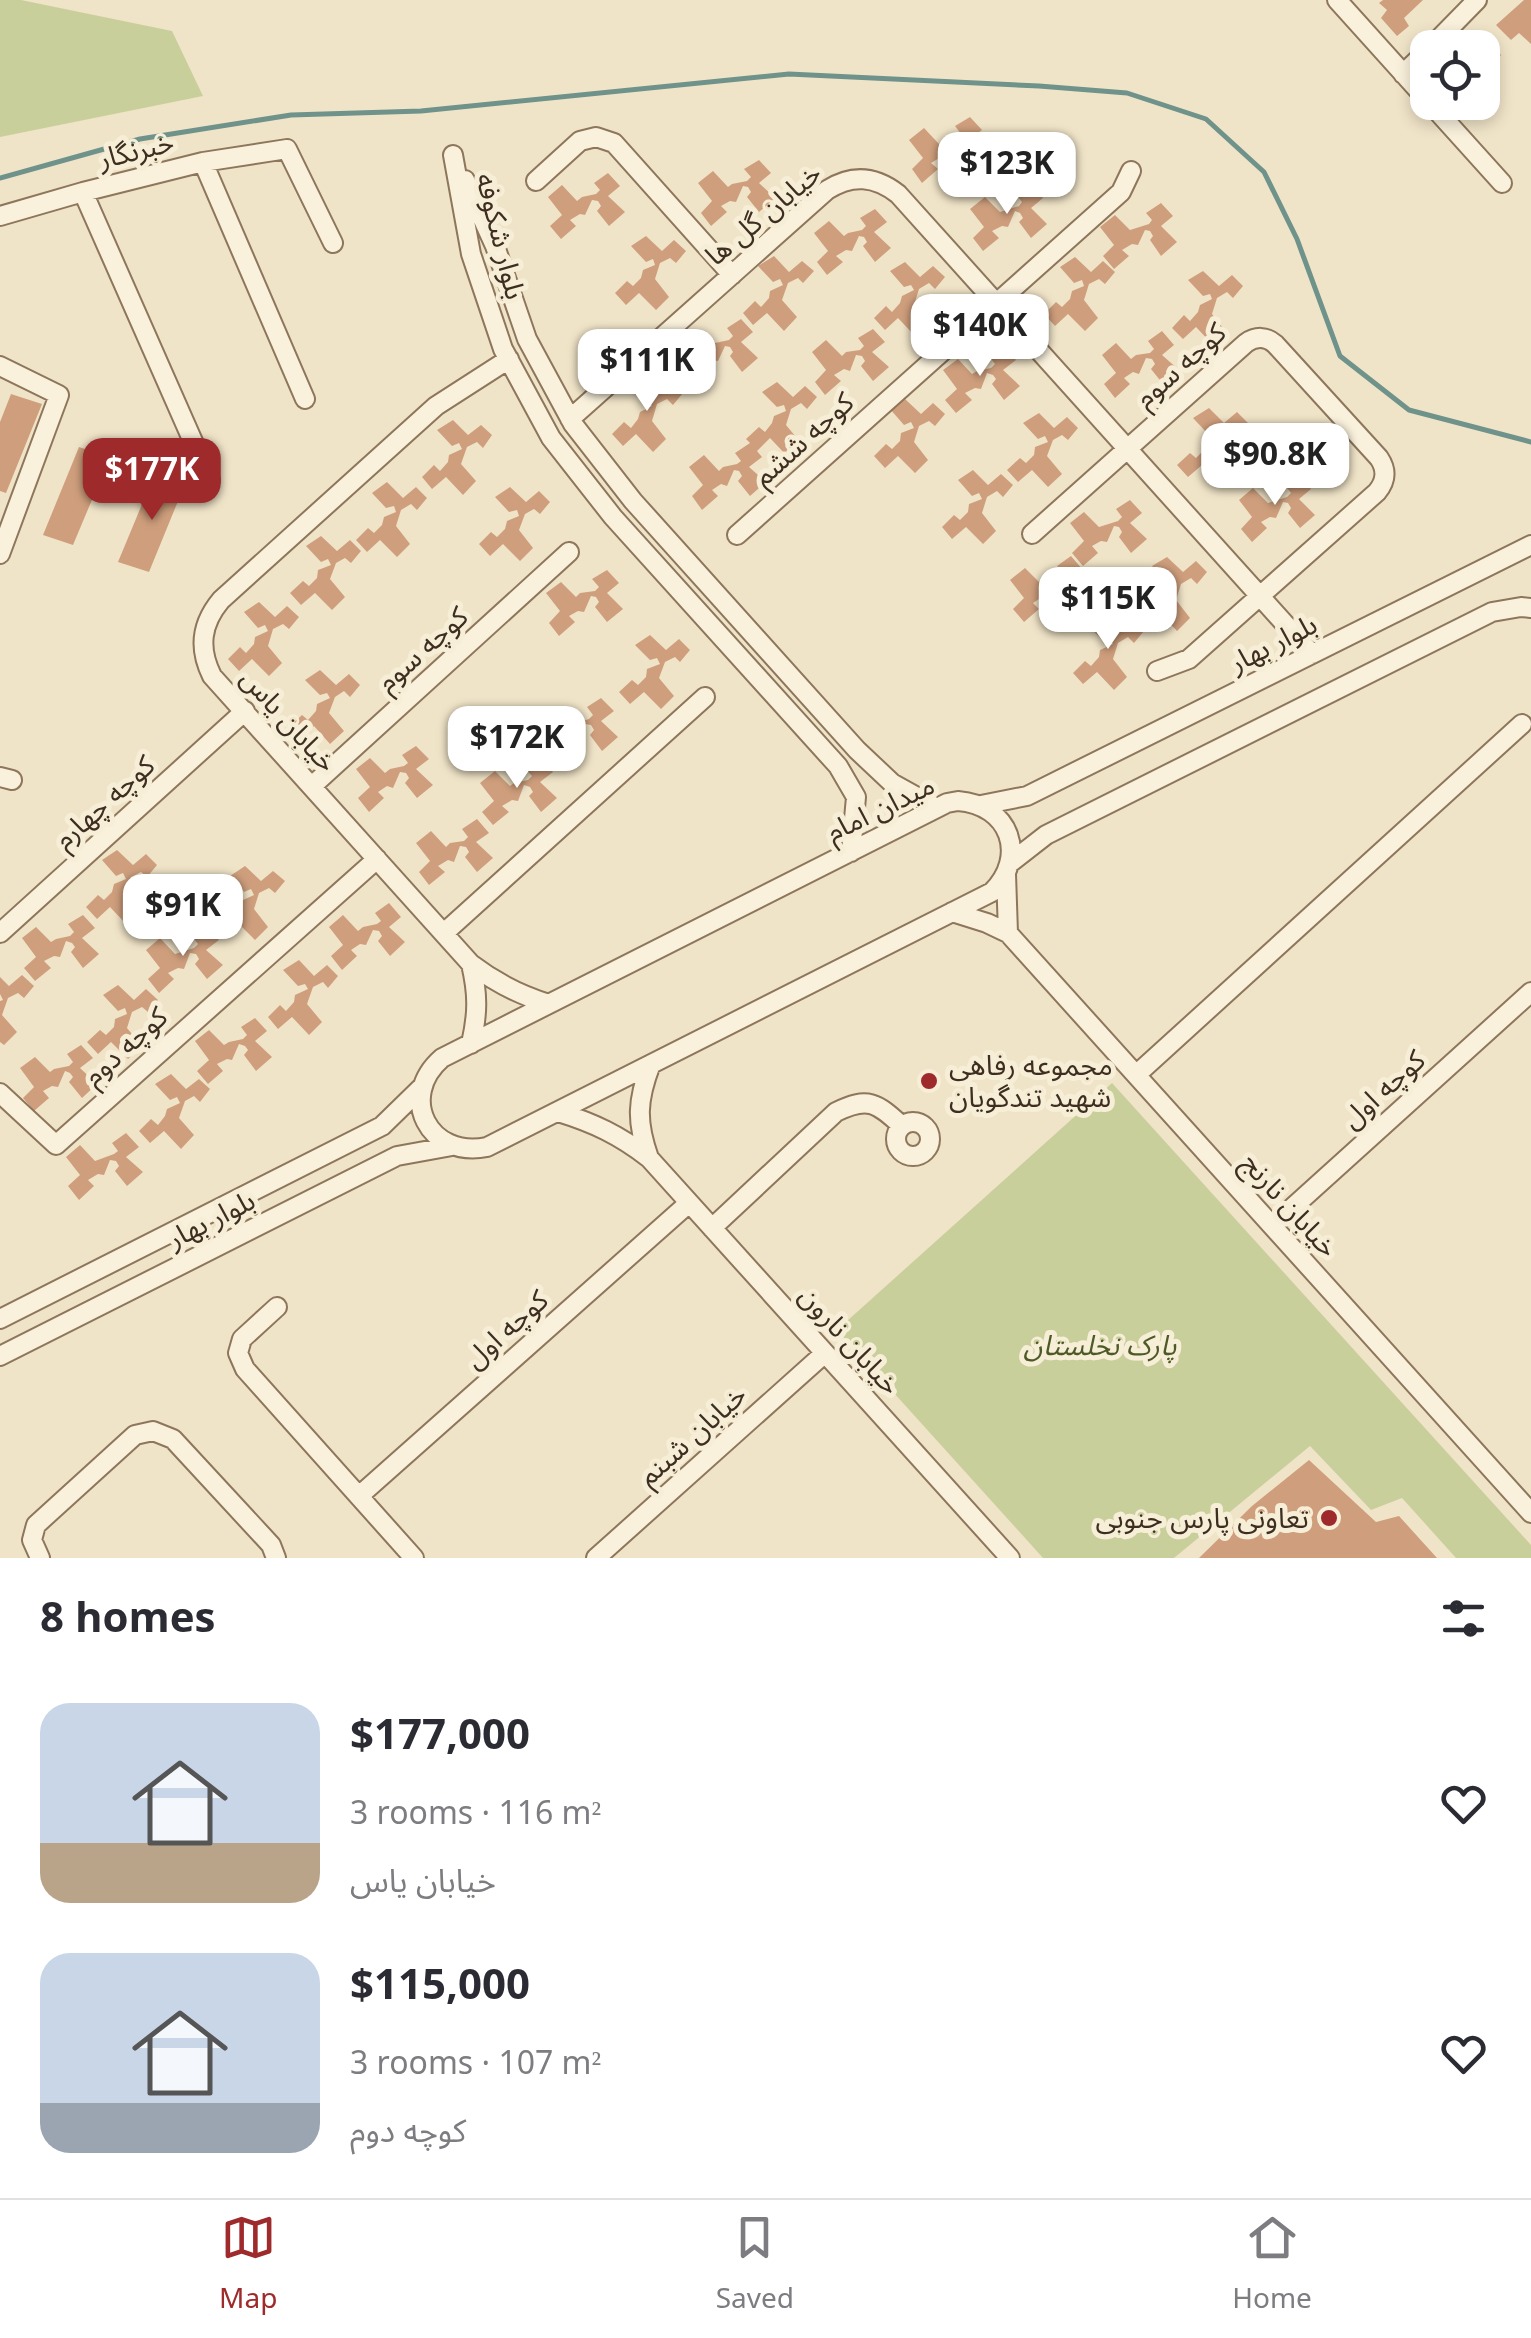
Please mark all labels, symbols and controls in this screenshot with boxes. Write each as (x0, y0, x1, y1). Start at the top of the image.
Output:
map controls (1410, 30, 1500, 120)
button: locate (1410, 30, 1500, 120)
street label: خبرنگار (91, 114, 181, 190)
text: $123K (960, 130, 1054, 198)
pin: $123K (937, 132, 1077, 217)
street label: خیابان گل ها (691, 147, 837, 283)
street label: بلوار شکوفه (455, 167, 544, 306)
text: $140K (933, 292, 1027, 360)
pin: $140K (910, 294, 1050, 379)
street label: کوچه سوم (1120, 307, 1242, 425)
text: $111K (600, 327, 694, 395)
pin: $111K (577, 329, 717, 414)
street label: کوچه ششم (738, 377, 870, 503)
text: $90.8K (1223, 421, 1327, 489)
pin: $90.8K (1194, 423, 1356, 508)
text: $177K (105, 436, 199, 504)
pin: $177K (82, 438, 222, 523)
text: $115K (1061, 565, 1155, 633)
pin: $115K (1038, 567, 1178, 652)
street label: کوچه سوم (362, 591, 484, 709)
street label: بلوار بهار (1218, 597, 1329, 692)
street label: خیابان یاس (223, 654, 353, 788)
text: $172K (470, 704, 564, 772)
pin: $172K (447, 706, 587, 791)
street label: کوچه چهارم (39, 740, 171, 866)
street label: میدان امام (815, 757, 946, 861)
text: $91K (145, 872, 221, 940)
pin: $91K (124, 874, 242, 959)
street label: کوچه دوم (69, 991, 184, 1103)
street label: کوچه اول (1327, 1034, 1442, 1146)
place label: مجموعه رفاهی شهید تندگویان (949, 1037, 1113, 1128)
marker: مجموعه رفاهی شهید تندگویان (918, 1070, 940, 1092)
street label: خیابان نارنج (1224, 1139, 1354, 1273)
street label: بلوار بهار (156, 1173, 267, 1268)
street label: خیابان نارون (782, 1271, 916, 1411)
street label: کوچه اول (450, 1274, 565, 1386)
park label: پارک نخلستان (1024, 1317, 1177, 1376)
street label: خیابان شبنم (623, 1369, 763, 1503)
place label: تعاونی پارس جنوبی (1095, 1490, 1309, 1549)
marker: تعاونی پارس جنوبی (1318, 1507, 1340, 1529)
text: 8 homes (40, 1574, 215, 1663)
icon: filters (1436, 1591, 1491, 1646)
text: $177,000 (350, 1691, 530, 1780)
icon: home (120, 1743, 240, 1863)
icon: heart (1436, 1776, 1491, 1831)
text: 3 rooms · 116 m² (350, 1780, 601, 1848)
text: خیابان یاس (350, 1848, 496, 1916)
text: $115,000 (350, 1941, 530, 2030)
icon: home (120, 1993, 240, 2113)
icon: heart (1436, 2026, 1491, 2081)
text: 3 rooms · 107 m² (350, 2030, 601, 2098)
text: کوچه دوم (350, 2098, 466, 2166)
tab: Map (219, 2210, 277, 2329)
tab: Saved (716, 2210, 794, 2329)
tab: Home (1232, 2210, 1312, 2329)

